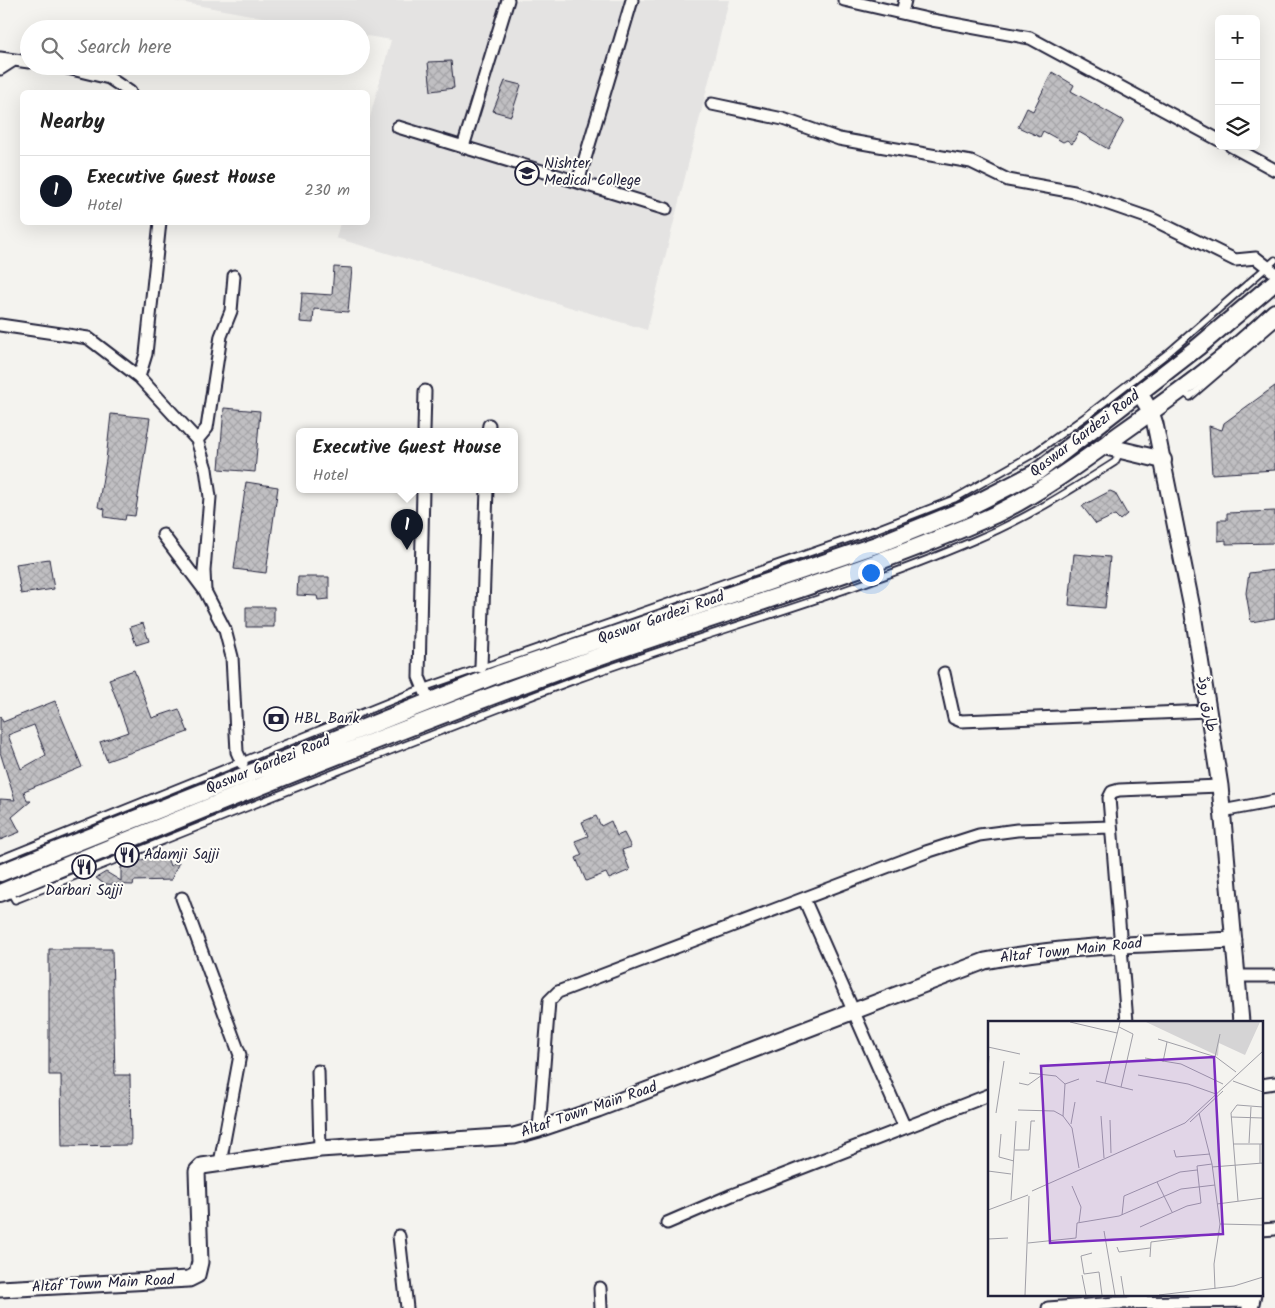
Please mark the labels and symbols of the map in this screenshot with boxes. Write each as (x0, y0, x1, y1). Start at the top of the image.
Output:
place label: Nishter Medical College (544, 152, 641, 193)
school or university icon: Nishter Medical College (514, 160, 540, 186)
street label: Qaswar Gardezi Road (1025, 384, 1146, 484)
pin: 1 (391, 509, 423, 550)
your location (858, 560, 884, 586)
street label: Qaswar Gardezi Road (594, 585, 728, 651)
street label: طارق روڈ (1191, 674, 1223, 734)
bank icon: HBL Bank (263, 706, 289, 732)
place label: HBL Bank (294, 707, 360, 731)
street label: Qaswar Gardezi Road (202, 729, 335, 801)
restaurant icon: Adamji Sajji (114, 842, 140, 868)
place label: Adamji Sajji (144, 843, 221, 867)
restaurant icon: Darbari Sajji (71, 854, 97, 880)
place label: Darbari Sajji (45, 879, 124, 903)
street label: Altaf Town Main Road (999, 932, 1144, 970)
inset map (988, 1021, 1262, 1296)
street label: Altaf Town Main Road (518, 1075, 661, 1145)
street label: Altaf Town Main Road (31, 1268, 175, 1300)

